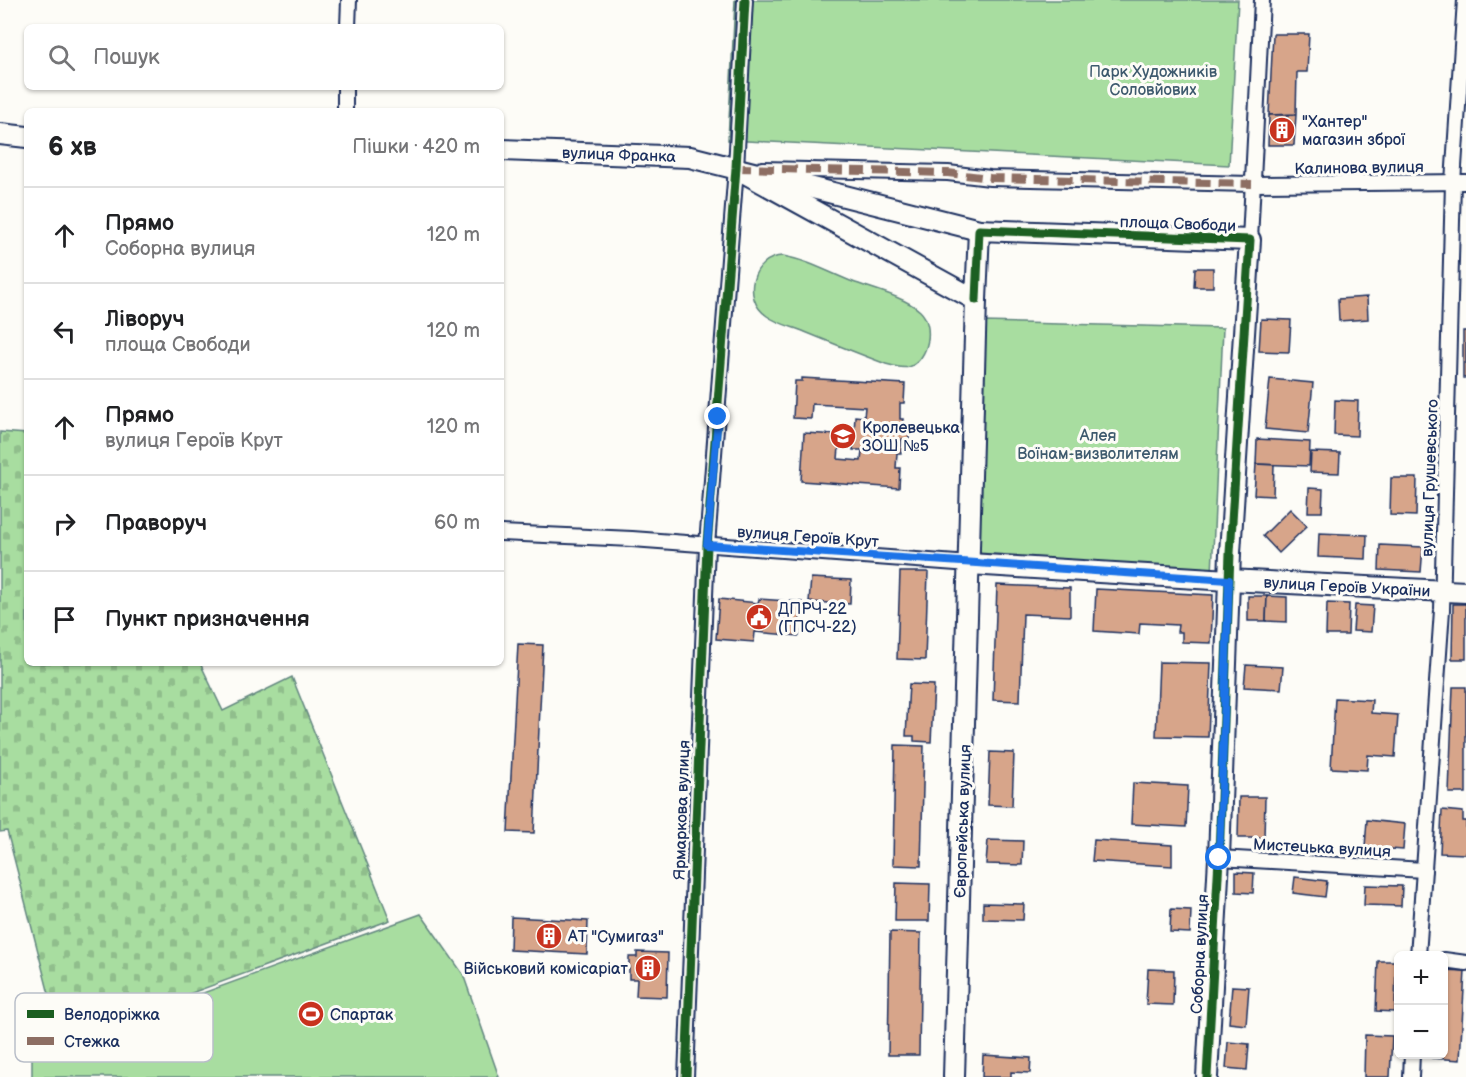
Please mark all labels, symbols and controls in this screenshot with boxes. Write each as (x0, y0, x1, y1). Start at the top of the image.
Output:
search box (24, 24, 504, 90)
icon: search (45, 41, 78, 74)
text: Пошук (93, 44, 160, 71)
park label: Парк Художників Соловйових (1089, 63, 1218, 100)
place label: "Хантер" магазин зброї (1302, 113, 1406, 150)
building icon: "Хантер" магазин зброї (1267, 115, 1297, 145)
text: 6 хв (48, 132, 97, 163)
text: Пішки · 420 m (352, 135, 480, 159)
street label: вулиця Франка (562, 144, 677, 167)
street label: Калинова вулиця (1294, 158, 1424, 179)
text: Прямо (105, 210, 174, 237)
street label: площа Свободи (1119, 213, 1236, 236)
icon: ahead (48, 219, 81, 252)
text: 120 m (427, 223, 480, 247)
text: Соборна вулиця (105, 237, 255, 261)
text: Ліворуч (105, 306, 185, 333)
icon: left (48, 315, 81, 348)
text: 120 m (427, 319, 480, 343)
text: площа Свободи (105, 333, 251, 357)
street label: вулиця Грушевського (1418, 399, 1443, 557)
text: Прямо (105, 402, 174, 429)
route end (704, 403, 730, 429)
icon: ahead (48, 411, 81, 444)
text: 120 m (427, 415, 480, 439)
place label: Кролевецька ЗОШ №5 (862, 419, 960, 456)
school or university icon: Кролевецька ЗОШ №5 (828, 421, 858, 451)
park label: Алея Воїнам-визволителям (1017, 427, 1179, 464)
text: вулиця Героїв Крут (105, 429, 283, 453)
icon: right (48, 507, 81, 540)
text: Праворуч (105, 510, 207, 537)
text: 60 m (434, 511, 480, 535)
street label: вулиця Героїв Крут (736, 523, 880, 552)
street label: вулиця Героїв України (1263, 574, 1431, 601)
place label: ДПРЧ-22 (ГПСЧ-22) (778, 600, 857, 637)
public building icon: ДПРЧ-22 (ГПСЧ-22) (744, 602, 774, 632)
icon: arrive (48, 603, 81, 636)
text: Пункт призначення (105, 606, 310, 633)
street label: Ярмаркова вулиця (671, 740, 694, 880)
street label: Європейська вулиця (951, 744, 976, 898)
street label: Мистецька вулиця (1253, 835, 1391, 862)
route start (1205, 844, 1231, 870)
street label: Соборна вулиця (1188, 893, 1213, 1015)
building icon: АТ "Сумигаз" (534, 921, 564, 951)
place label: АТ "Сумигаз" (567, 928, 664, 947)
map controls (1394, 951, 1448, 1059)
button: + (1394, 951, 1448, 1005)
building icon: Військовий комісаріат (633, 953, 663, 983)
place label: Військовий комісаріат (463, 960, 629, 979)
legend (15, 993, 213, 1062)
sports icon: Спартак (296, 999, 326, 1029)
button: − (1394, 1005, 1448, 1059)
text: Велодоріжка (64, 1006, 160, 1025)
place label: Спартак (330, 1006, 394, 1025)
text: Стежка (64, 1033, 121, 1052)

